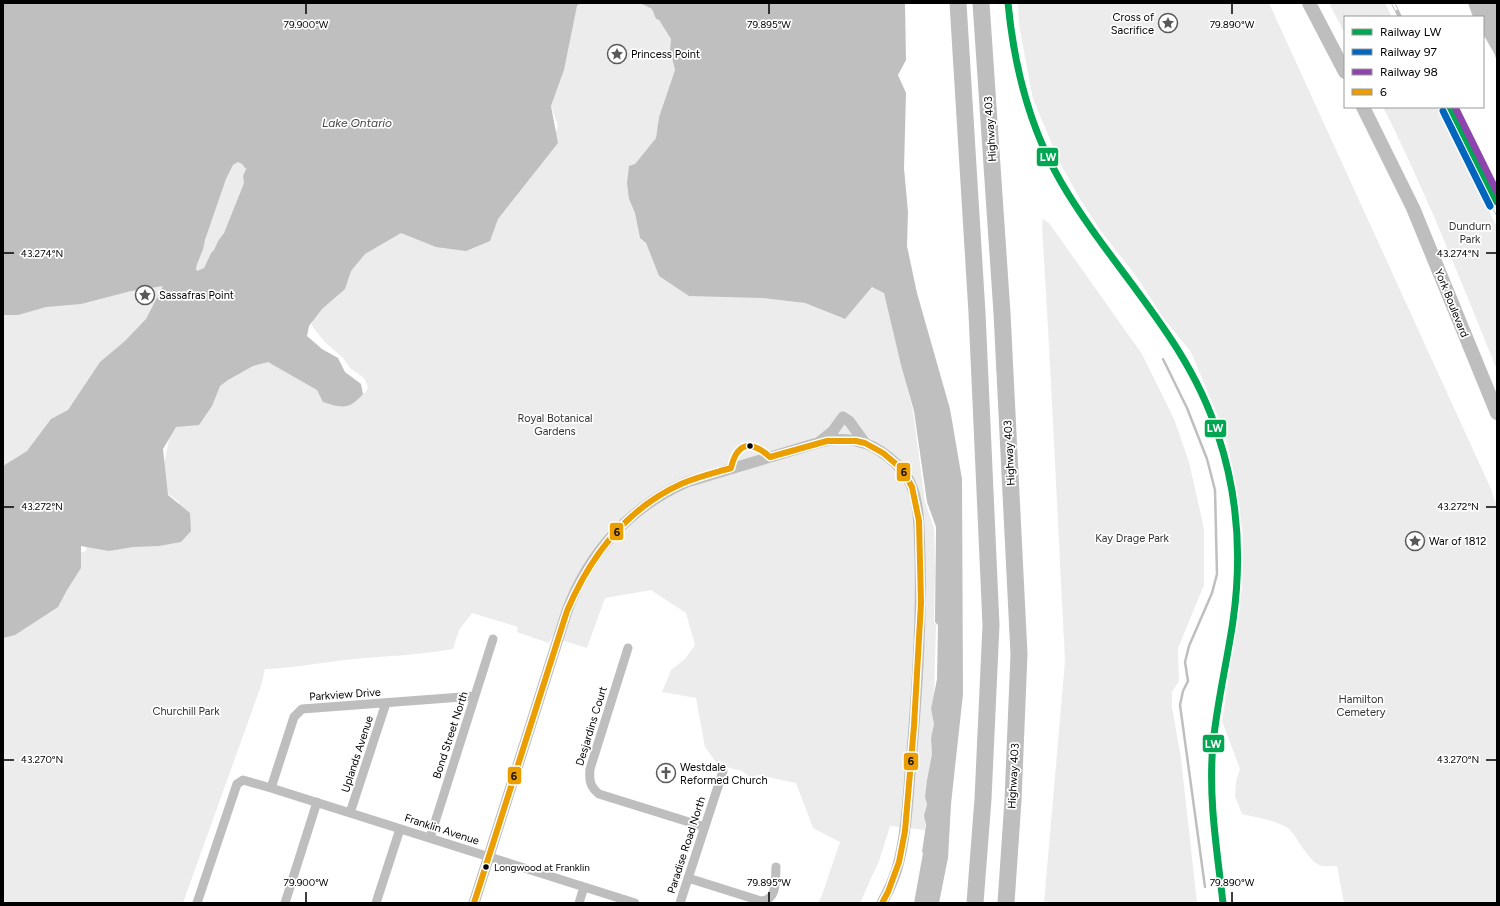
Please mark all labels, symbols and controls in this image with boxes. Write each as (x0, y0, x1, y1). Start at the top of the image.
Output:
place label: Cross of Sacrifice (1111, 11, 1155, 37)
place icon: Cross of Sacrifice (1157, 12, 1179, 34)
legend (1344, 16, 1484, 108)
text: 79.900°W (284, 18, 329, 31)
text: 79.895°W (747, 18, 791, 31)
text: 79.890°W (1210, 18, 1255, 31)
text: Railway LW (1380, 25, 1442, 39)
place icon: Princess Point (606, 43, 628, 65)
text: Railway 97 (1380, 45, 1437, 59)
place label: Princess Point (631, 48, 700, 61)
text: Railway 98 (1380, 65, 1438, 79)
text: 6 (1380, 85, 1387, 99)
street label: Highway 403 (982, 96, 999, 162)
water label: Lake Ontario (322, 116, 392, 130)
line badge: LW (1036, 147, 1059, 167)
text: LW (1040, 151, 1057, 164)
park label: Dundurn Park (1449, 220, 1491, 246)
text: 43.274°N (21, 247, 63, 260)
text: 43.274°N (1437, 247, 1479, 260)
street label: York Boulevard (1432, 267, 1471, 339)
place icon: Sassafras Point (134, 284, 156, 306)
place label: Sassafras Point (159, 289, 234, 302)
park label: Royal Botanical Gardens (517, 412, 593, 438)
line badge: LW (1204, 419, 1227, 438)
street label: Highway 403 (1001, 420, 1018, 486)
text: LW (1207, 422, 1224, 435)
unlabelled marker (745, 441, 755, 451)
line badge: 6 (896, 462, 911, 482)
text: 6 (901, 466, 908, 479)
text: 43.272°N (21, 500, 63, 513)
text: 43.272°N (1437, 500, 1479, 513)
line badge: 6 (609, 522, 624, 541)
text: 6 (614, 526, 621, 539)
place icon: War of 1812 (1404, 530, 1426, 552)
park label: Kay Drage Park (1095, 532, 1169, 545)
place label: War of 1812 (1429, 535, 1486, 548)
street label: Desjardins Court (573, 685, 610, 767)
street label: Parkview Drive (309, 686, 381, 703)
street label: Bond Street North (430, 690, 471, 780)
park label: Hamilton Cemetery (1337, 693, 1386, 719)
park label: Churchill Park (152, 705, 220, 718)
street label: Uplands Avenue (339, 714, 376, 794)
line badge: LW (1202, 734, 1225, 753)
text: LW (1205, 738, 1222, 751)
street label: Highway 403 (1005, 743, 1022, 809)
line badge: 6 (903, 752, 919, 771)
text: 43.270°N (21, 753, 63, 766)
text: 43.270°N (1437, 753, 1479, 766)
text: 6 (908, 755, 915, 768)
place label: Westdale Reformed Church (680, 761, 768, 787)
church icon: Westdale Reformed Church (655, 762, 677, 784)
line badge: 6 (507, 766, 522, 785)
text: 6 (511, 770, 518, 783)
street label: Paradise Road North (665, 795, 708, 895)
street label: Franklin Avenue (403, 811, 481, 848)
place label: Longwood at Franklin (494, 861, 590, 874)
marker: Longwood at Franklin (481, 862, 491, 872)
text: 79.900°W (284, 876, 329, 889)
text: 79.895°W (747, 876, 791, 889)
text: 79.890°W (1210, 876, 1255, 889)

